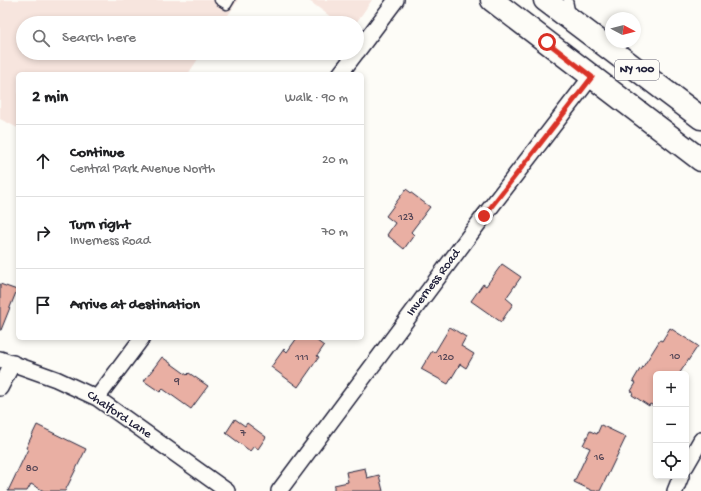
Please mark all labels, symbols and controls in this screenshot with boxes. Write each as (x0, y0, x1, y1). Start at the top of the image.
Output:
north arrow (605, 12, 641, 48)
search box (16, 16, 364, 60)
icon: search (30, 27, 52, 49)
text: Search here (62, 29, 136, 47)
route start (538, 33, 556, 51)
road number: NY 100 (615, 60, 659, 80)
text: 2 min (32, 88, 68, 108)
text: Walk · 90 m (285, 91, 348, 106)
text: Continue (70, 144, 124, 162)
icon: ahead (32, 150, 54, 172)
text: 20 m (322, 153, 348, 168)
text: Central Park Avenue North (70, 162, 215, 177)
route end (475, 207, 493, 225)
house number: 123 (397, 212, 414, 224)
text: Turn right (70, 216, 130, 234)
icon: right (32, 222, 54, 244)
text: 70 m (322, 225, 348, 240)
text: Inverness Road (70, 234, 150, 249)
street label: Inverness Road (404, 245, 465, 320)
icon: arrive (32, 294, 54, 316)
text: Arrive at destination (70, 296, 200, 314)
house number: 10 (669, 351, 680, 363)
house number: 111 (294, 352, 309, 364)
house number: 120 (437, 352, 454, 364)
map controls (653, 371, 689, 479)
button: + (653, 371, 689, 407)
house number: 9 (173, 376, 180, 388)
street label: Chalford Lane (84, 388, 155, 442)
button: − (653, 407, 689, 443)
house number: 7 (239, 428, 246, 440)
button: locate (653, 443, 689, 479)
house number: 16 (593, 452, 604, 464)
house number: 80 (26, 463, 38, 475)

